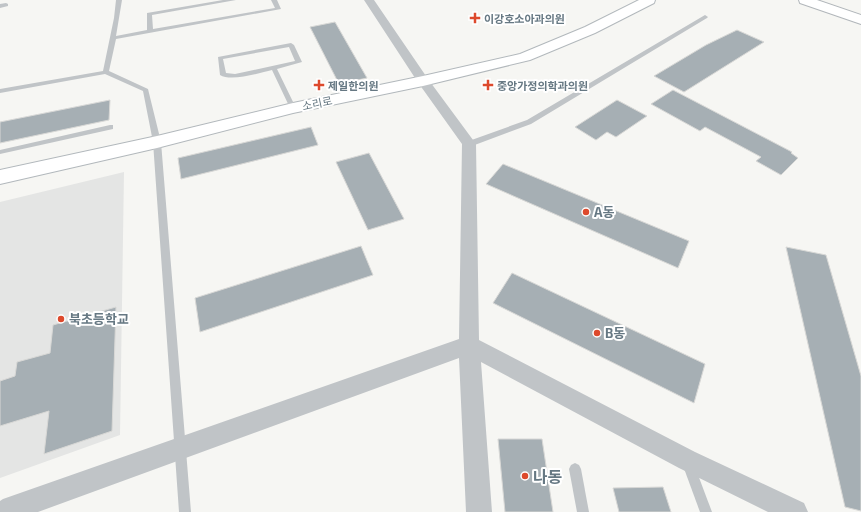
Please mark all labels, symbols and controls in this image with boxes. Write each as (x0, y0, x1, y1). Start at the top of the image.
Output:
marker: 이강호소아과의원 (469, 12, 481, 24)
place label: 이강호소아과의원 (484, 12, 565, 25)
marker: 제일한의원 (313, 79, 325, 91)
place label: 제일한의원 (328, 79, 379, 92)
marker: 중앙가정의학과의원 (482, 79, 494, 91)
place label: 중앙가정의학과의원 (497, 79, 588, 92)
street label: 소리로 (301, 93, 333, 113)
place label: A동 (594, 204, 614, 220)
marker: A동 (581, 207, 591, 217)
place label: 북초등학교 (69, 311, 129, 327)
marker: 북초등학교 (56, 314, 66, 324)
place label: B동 (605, 325, 625, 341)
marker: B동 (592, 328, 602, 338)
place label: 나동 (533, 467, 562, 486)
marker: 나동 (520, 471, 530, 481)

